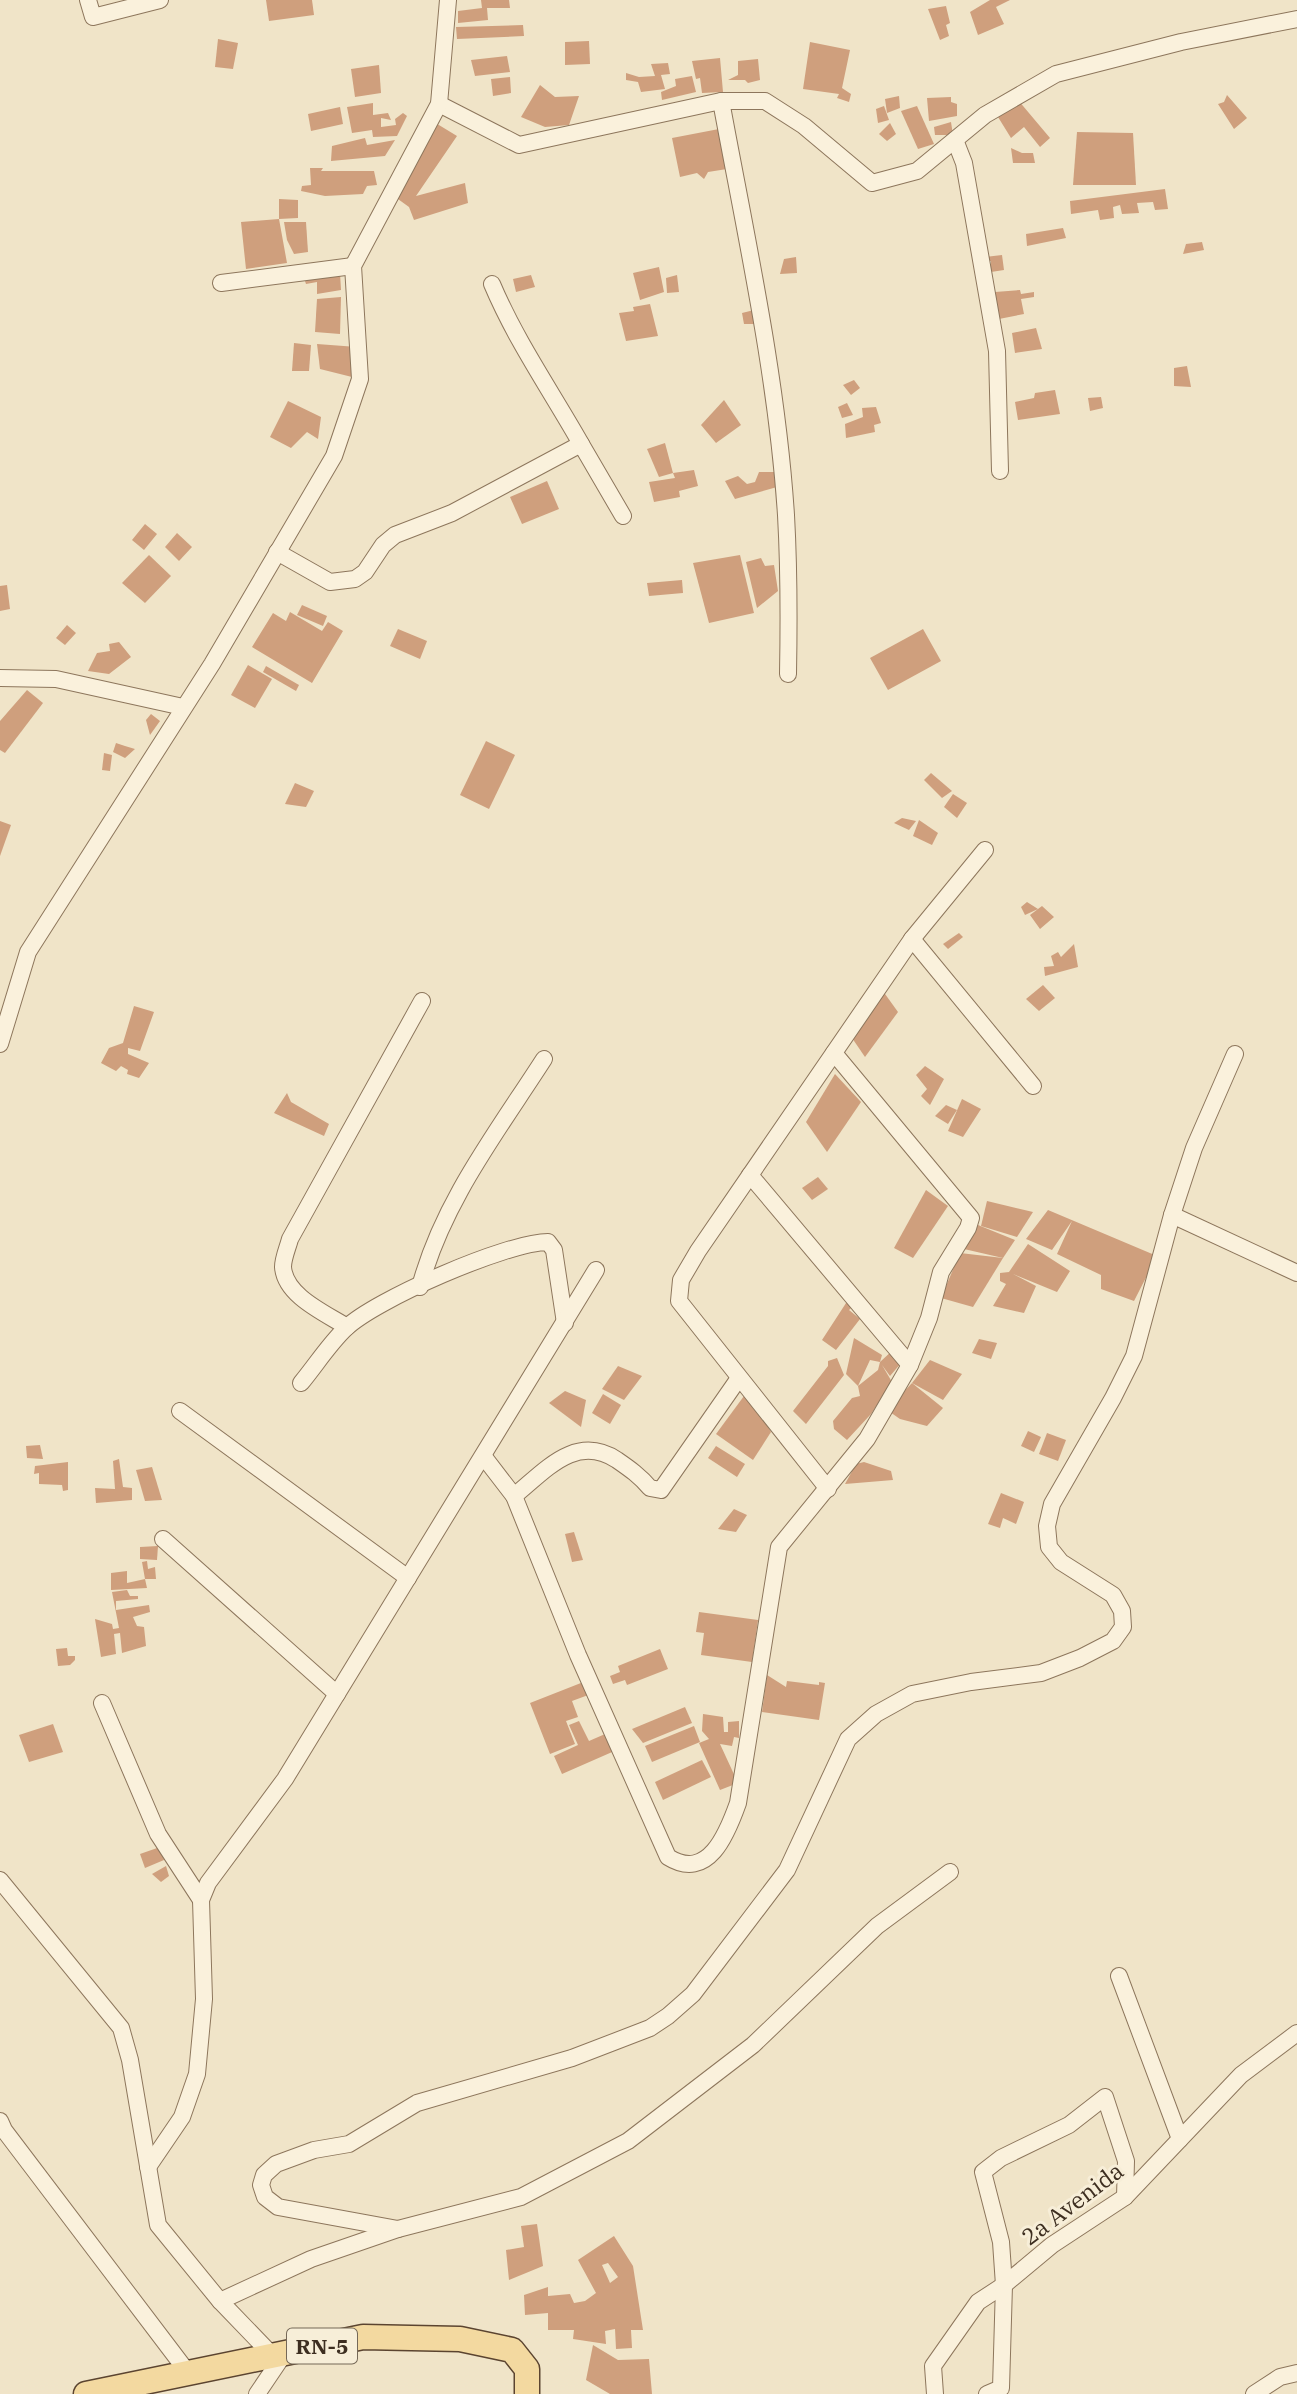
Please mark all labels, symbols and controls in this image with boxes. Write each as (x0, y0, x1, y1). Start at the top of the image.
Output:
street label: 2a Avenida (1015, 2155, 1129, 2251)
road number: RN-5 (287, 2328, 357, 2364)

